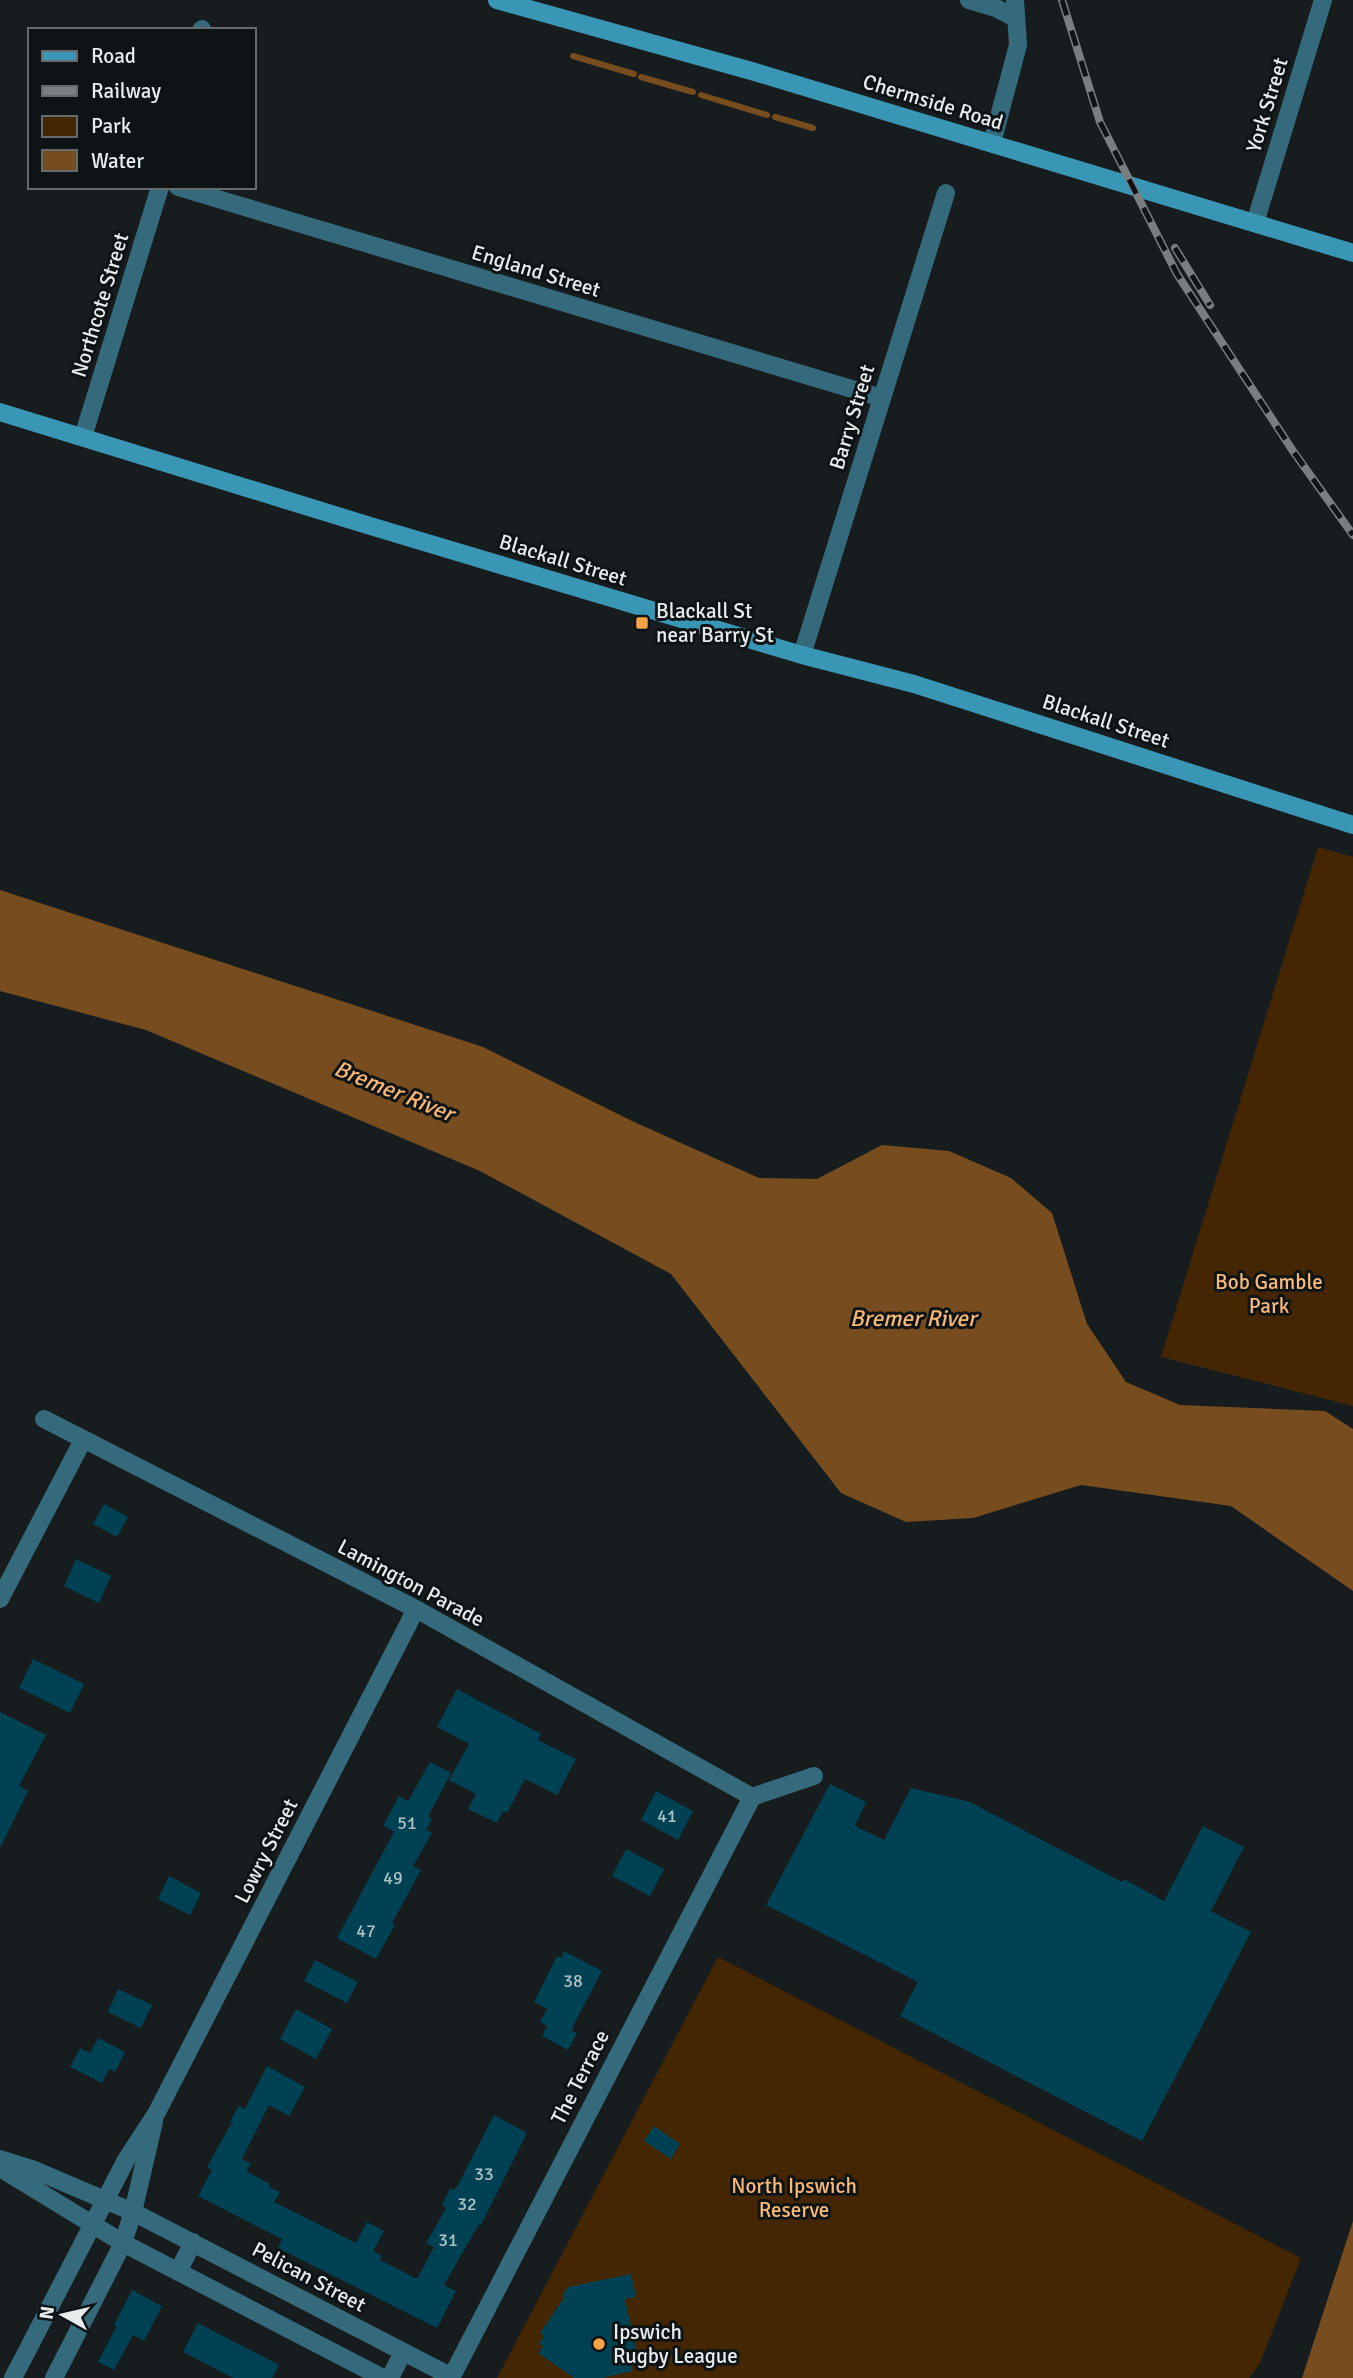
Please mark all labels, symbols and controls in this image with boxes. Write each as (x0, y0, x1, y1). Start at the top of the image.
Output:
legend (28, 28, 256, 189)
text: Road (91, 43, 136, 69)
street label: York Street (1240, 54, 1294, 156)
street label: Chermside Road (860, 68, 1006, 136)
text: Railway (91, 78, 161, 104)
text: Park (91, 113, 132, 139)
text: Water (91, 148, 144, 174)
street label: Northcote Street (66, 230, 134, 380)
street label: England Street (469, 239, 603, 303)
street label: Barry Street (824, 361, 880, 473)
street label: Blackall Street (496, 528, 630, 592)
place label: Blackall St near Barry St (656, 598, 774, 648)
marker: Blackall St near Barry St (634, 615, 650, 631)
street label: Blackall Street (1039, 688, 1173, 754)
water label: Bremer River (330, 1054, 461, 1129)
park label: Bob Gamble Park (1215, 1269, 1323, 1319)
water label: Bremer River (850, 1304, 980, 1333)
street label: Lamington Parade (333, 1533, 489, 1633)
street label: Lowry Street (229, 1794, 303, 1908)
house number: 41 (657, 1805, 677, 1827)
house number: 51 (397, 1812, 417, 1834)
house number: 49 (383, 1867, 403, 1889)
house number: 47 (356, 1920, 376, 1942)
house number: 38 (563, 1970, 583, 1992)
street label: The Terrace (545, 2026, 615, 2128)
house number: 33 (474, 2163, 494, 2185)
park label: North Ipswich Reserve (731, 2173, 857, 2223)
house number: 32 (457, 2193, 477, 2215)
house number: 31 (438, 2229, 458, 2251)
street label: Pelican Street (248, 2236, 370, 2318)
north arrow (28, 2280, 98, 2350)
text: N (34, 2305, 60, 2321)
place label: Ipswich Rugby League (613, 2319, 738, 2369)
marker: Ipswich Rugby League (591, 2336, 607, 2352)

